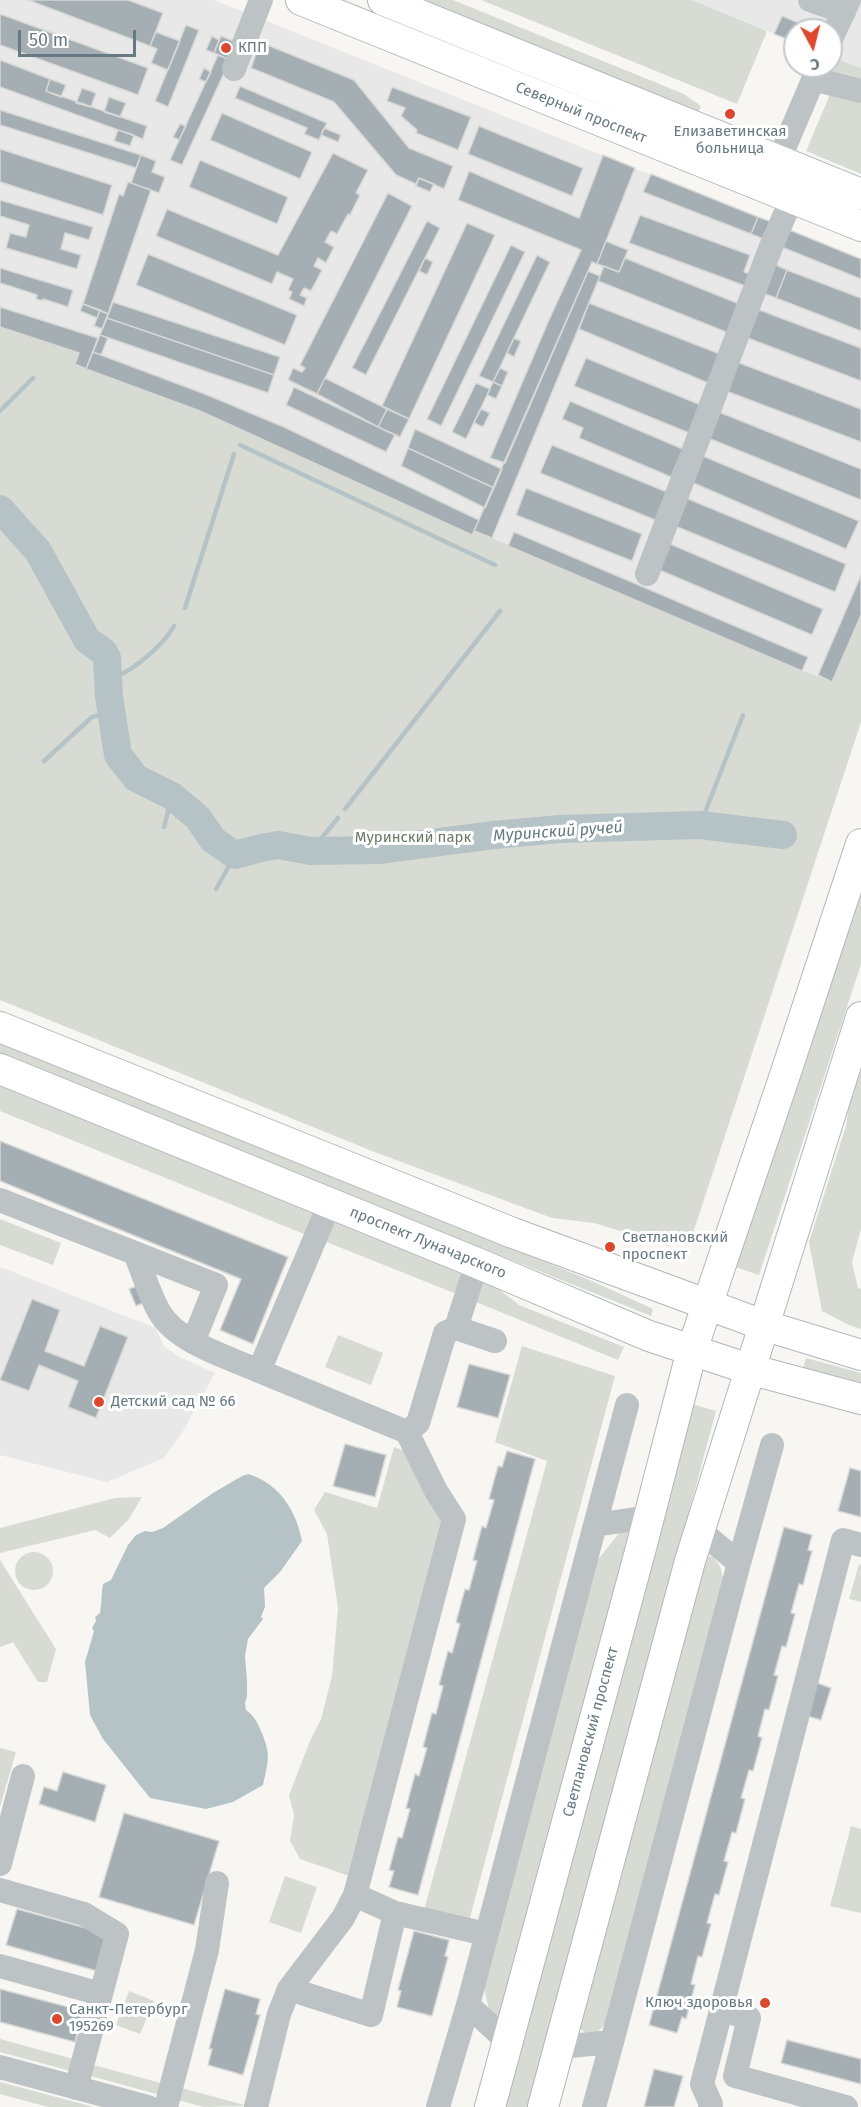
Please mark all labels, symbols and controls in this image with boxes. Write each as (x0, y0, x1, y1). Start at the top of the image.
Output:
scale bar (21, 18, 140, 56)
north arrow (783, 18, 843, 78)
text: 50 m (29, 29, 68, 51)
place label: КПП (238, 39, 267, 57)
marker: КПП (219, 41, 233, 55)
text: С (809, 54, 821, 74)
street label: Северный проспект (513, 78, 649, 148)
marker: Елизаветинская больница (723, 107, 737, 121)
place label: Елизаветинская больница (673, 123, 787, 158)
water label: Муринский ручей (493, 818, 623, 846)
park label: Муринский парк (355, 829, 471, 847)
street label: проспект Луначарского (347, 1203, 509, 1283)
place label: Светлановский проспект (622, 1229, 728, 1264)
marker: Светлановский проспект (603, 1240, 617, 1254)
place label: Детский сад № 66 (111, 1393, 236, 1411)
marker: Детский сад № 66 (92, 1395, 106, 1409)
street label: Светлановский проспект (560, 1645, 622, 1819)
place label: Ключ здоровья (645, 1994, 753, 2012)
marker: Ключ здоровья (758, 1996, 772, 2010)
place label: Санкт-Петербург 195269 (69, 2001, 187, 2036)
marker: Санкт-Петербург 195269 (50, 2012, 64, 2026)

